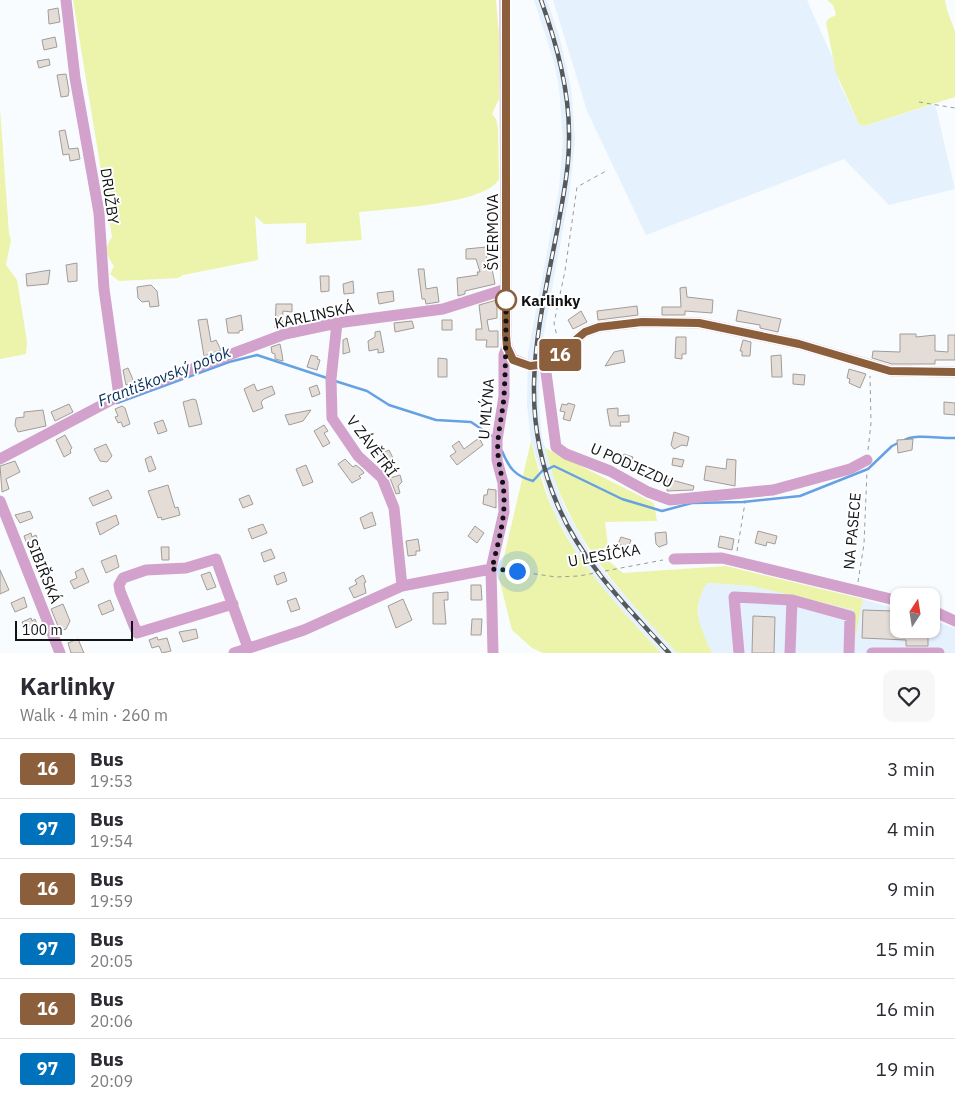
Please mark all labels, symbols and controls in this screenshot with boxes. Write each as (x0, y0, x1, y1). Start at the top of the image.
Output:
street label: DRUŽBY (97, 167, 123, 225)
street label: ŠVERMOVA (483, 193, 502, 270)
marker: Karlinky (495, 289, 517, 311)
place label: Karlinky (521, 291, 580, 310)
street label: KARLINSKÁ (273, 297, 356, 333)
line badge: 16 (538, 339, 582, 371)
water label: Františkovský potok (95, 341, 234, 411)
text: 16 (549, 343, 571, 366)
street label: U MLÝNA (474, 377, 498, 440)
street label: V ZÁVĚTŘÍ (343, 411, 401, 481)
street label: U PODJEZDU (588, 438, 676, 492)
street label: NA PASECE (839, 492, 865, 570)
street label: SIBIŘSKÁ (22, 536, 66, 606)
street label: U LESÍČKA (566, 539, 642, 571)
your location (505, 559, 530, 584)
north arrow (890, 588, 940, 638)
map controls (890, 588, 940, 638)
scale bar (15, 618, 132, 641)
text: 100 m (22, 621, 63, 639)
text: Karlinky (20, 670, 115, 702)
button: heart (883, 670, 935, 722)
text: Walk · 4 min · 260 m (20, 705, 168, 725)
text: Bus (90, 747, 124, 771)
text: 16 (37, 757, 58, 780)
text: 3 min (887, 757, 935, 781)
text: 19:53 (90, 771, 133, 791)
text: Bus (90, 807, 124, 831)
text: 97 (37, 817, 58, 840)
text: 4 min (887, 817, 935, 841)
text: 19:54 (90, 831, 133, 851)
text: Bus (90, 867, 124, 891)
text: 16 (37, 877, 58, 900)
text: 9 min (887, 877, 935, 901)
text: 19:59 (90, 891, 133, 911)
text: Bus (90, 927, 124, 951)
text: 97 (37, 937, 58, 960)
text: 15 min (876, 937, 935, 961)
text: 20:05 (90, 951, 133, 971)
text: Bus (90, 987, 124, 1011)
text: 16 (37, 997, 58, 1020)
text: 16 min (876, 997, 935, 1021)
text: 20:06 (90, 1011, 133, 1031)
text: Bus (90, 1047, 124, 1071)
text: 97 (37, 1057, 58, 1080)
text: 19 min (876, 1057, 935, 1081)
text: 20:09 (90, 1071, 133, 1091)

